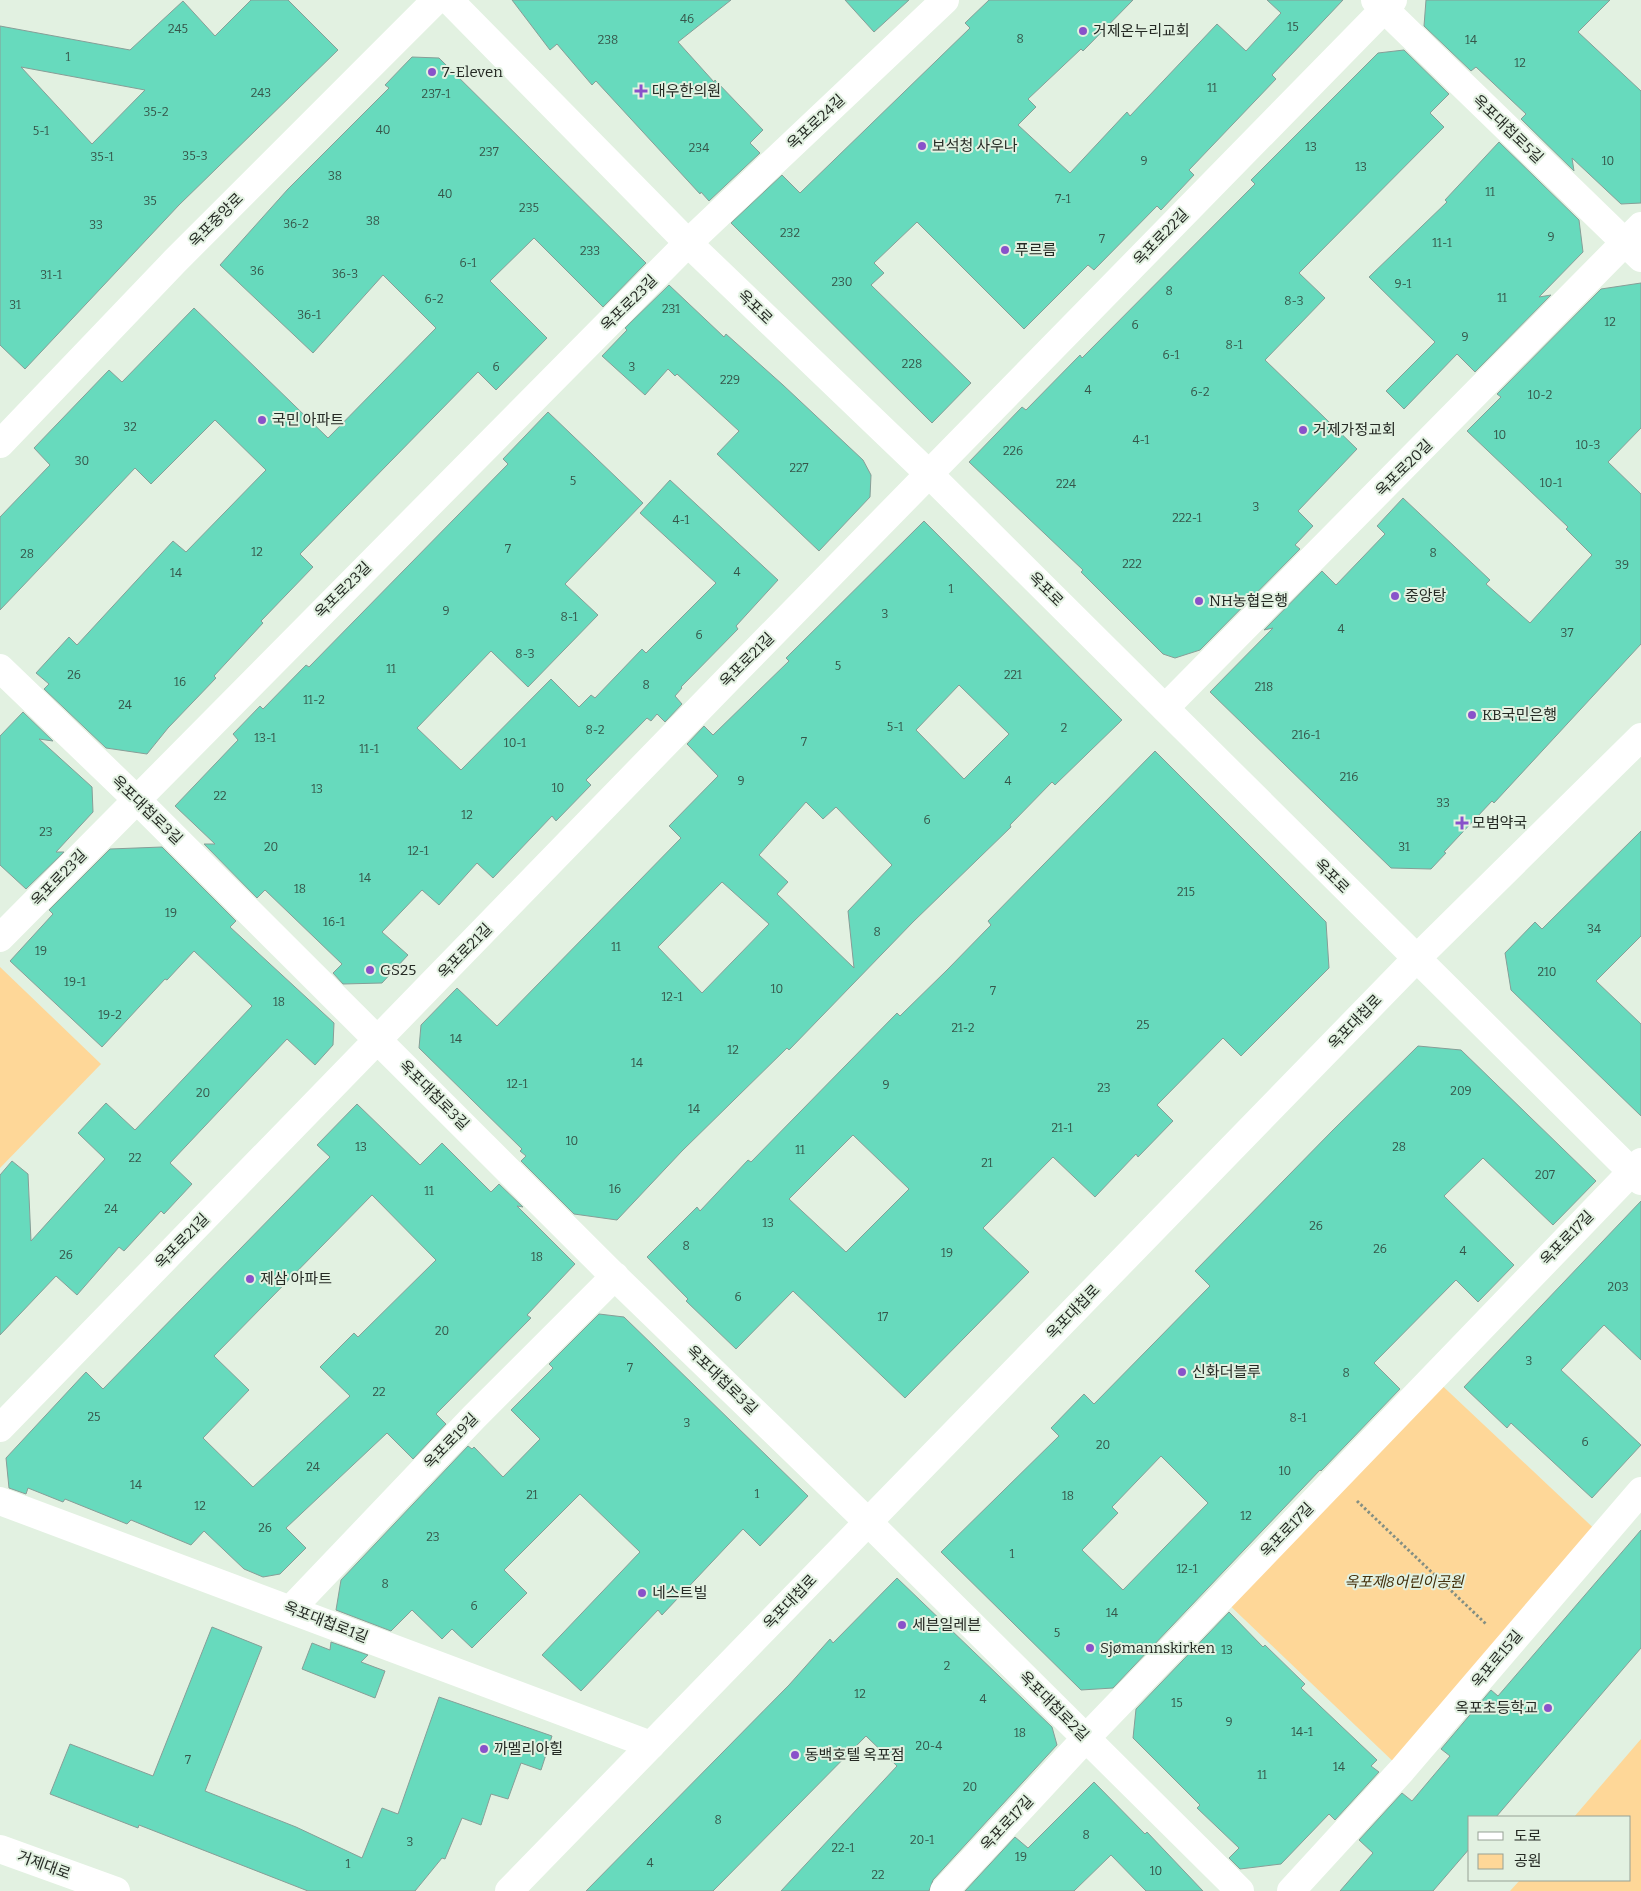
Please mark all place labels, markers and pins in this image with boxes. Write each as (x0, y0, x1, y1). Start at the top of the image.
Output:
place label: 거제온누리교회 (1093, 22, 1190, 40)
marker: 거제온누리교회 (1077, 25, 1089, 37)
place label: 7-Eleven (442, 63, 503, 81)
marker: 7-Eleven (426, 66, 438, 78)
place label: 대우한의원 (652, 82, 721, 100)
marker: 대우한의원 (634, 84, 648, 98)
place label: 보석청 사우나 (932, 137, 1018, 155)
marker: 보석청 사우나 (916, 140, 928, 152)
place label: 푸르름 (1015, 241, 1057, 259)
marker: 푸르름 (999, 244, 1011, 256)
place label: 국민 아파트 (272, 411, 344, 429)
marker: 국민 아파트 (256, 414, 268, 426)
place label: 거제가정교회 (1313, 421, 1396, 439)
marker: 거제가정교회 (1297, 424, 1309, 436)
place label: 중앙탕 (1405, 587, 1447, 605)
marker: 중앙탕 (1389, 590, 1401, 602)
place label: NH농협은행 (1209, 592, 1288, 610)
marker: NH농협은행 (1193, 595, 1205, 607)
place label: KB국민은행 (1482, 706, 1557, 724)
marker: KB국민은행 (1466, 709, 1478, 721)
place label: 모범약국 (1472, 814, 1527, 832)
marker: 모범약국 (1456, 817, 1468, 829)
place label: GS25 (380, 961, 416, 979)
marker: GS25 (364, 964, 376, 976)
place label: 제삼 아파트 (260, 1270, 332, 1288)
marker: 제삼 아파트 (244, 1273, 256, 1285)
place label: 신화더블루 (1192, 1363, 1261, 1381)
marker: 신화더블루 (1176, 1366, 1188, 1378)
place label: 네스트빌 (652, 1584, 707, 1602)
marker: 네스트빌 (636, 1587, 648, 1599)
place label: 세븐일레븐 (912, 1616, 981, 1634)
marker: 세븐일레븐 (896, 1619, 908, 1631)
place label: Sjømannskirken (1100, 1639, 1215, 1657)
marker: Sjømannskirken (1084, 1642, 1096, 1654)
place label: 옥포초등학교 (1455, 1699, 1538, 1717)
marker: 옥포초등학교 (1542, 1702, 1554, 1714)
place label: 까멜리아힐 (494, 1740, 563, 1758)
marker: 까멜리아힐 (478, 1743, 490, 1755)
place label: 동백호텔 옥포점 (805, 1746, 905, 1764)
marker: 동백호텔 옥포점 (789, 1749, 801, 1761)

